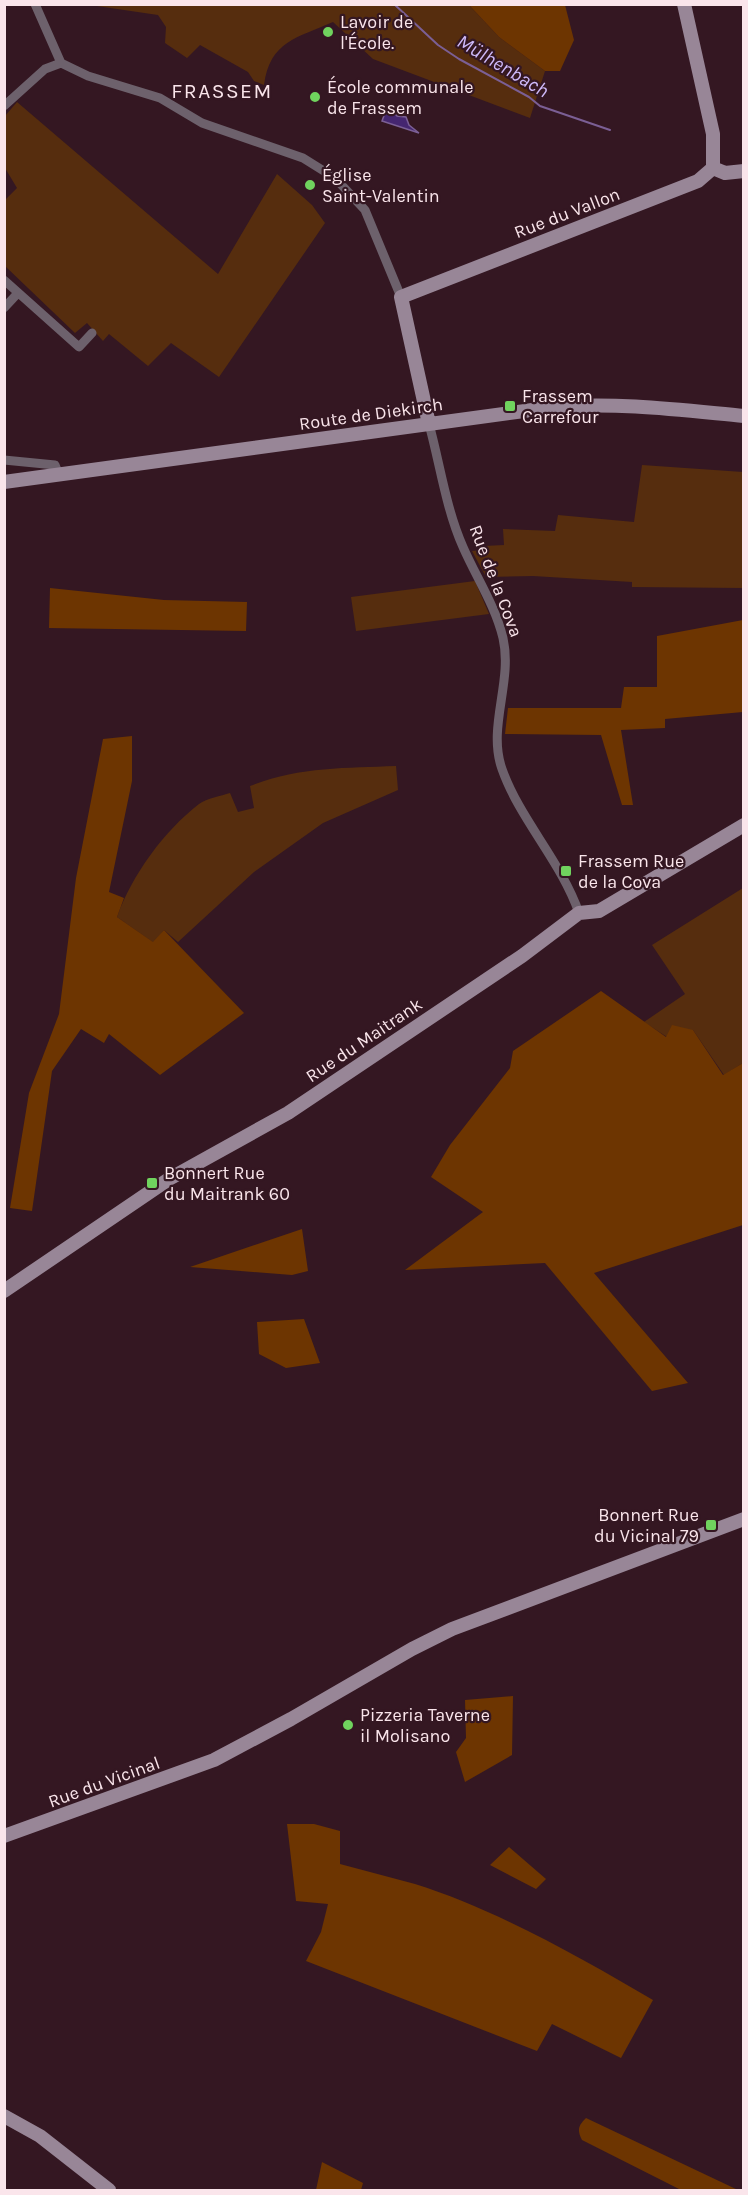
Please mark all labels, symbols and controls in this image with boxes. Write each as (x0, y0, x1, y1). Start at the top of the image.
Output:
place label: Lavoir de l'École. (340, 11, 413, 54)
marker: Lavoir de l'École. (321, 25, 335, 39)
water label: Mülhenbach (453, 30, 553, 102)
place label: École communale de Frassem (327, 75, 474, 119)
district label: FRASSEM (171, 79, 273, 103)
marker: École communale de Frassem (308, 90, 322, 104)
place label: Église Saint-Valentin (322, 163, 440, 207)
marker: Église Saint-Valentin (303, 178, 317, 192)
street label: Rue du Vallon (511, 183, 623, 243)
place label: Frassem Carrefour (522, 385, 599, 428)
street label: Route de Diekirch (298, 393, 444, 435)
marker: Frassem Carrefour (503, 399, 517, 413)
street label: Rue de la Cova (464, 522, 528, 640)
place label: Frassem Rue de la Cova (578, 850, 684, 893)
marker: Frassem Rue de la Cova (559, 864, 573, 878)
street label: Rue du Maitrank (301, 993, 427, 1087)
place label: Bonnert Rue du Maitrank 60 (164, 1162, 290, 1205)
marker: Bonnert Rue du Maitrank 60 (145, 1176, 159, 1190)
place label: Bonnert Rue du Vicinal 79 (594, 1504, 699, 1547)
marker: Bonnert Rue du Vicinal 79 (704, 1518, 718, 1532)
place label: Pizzeria Taverne il Molisano (360, 1704, 490, 1747)
marker: Pizzeria Taverne il Molisano (341, 1718, 355, 1732)
street label: Rue du Vicinal (45, 1752, 163, 1812)

